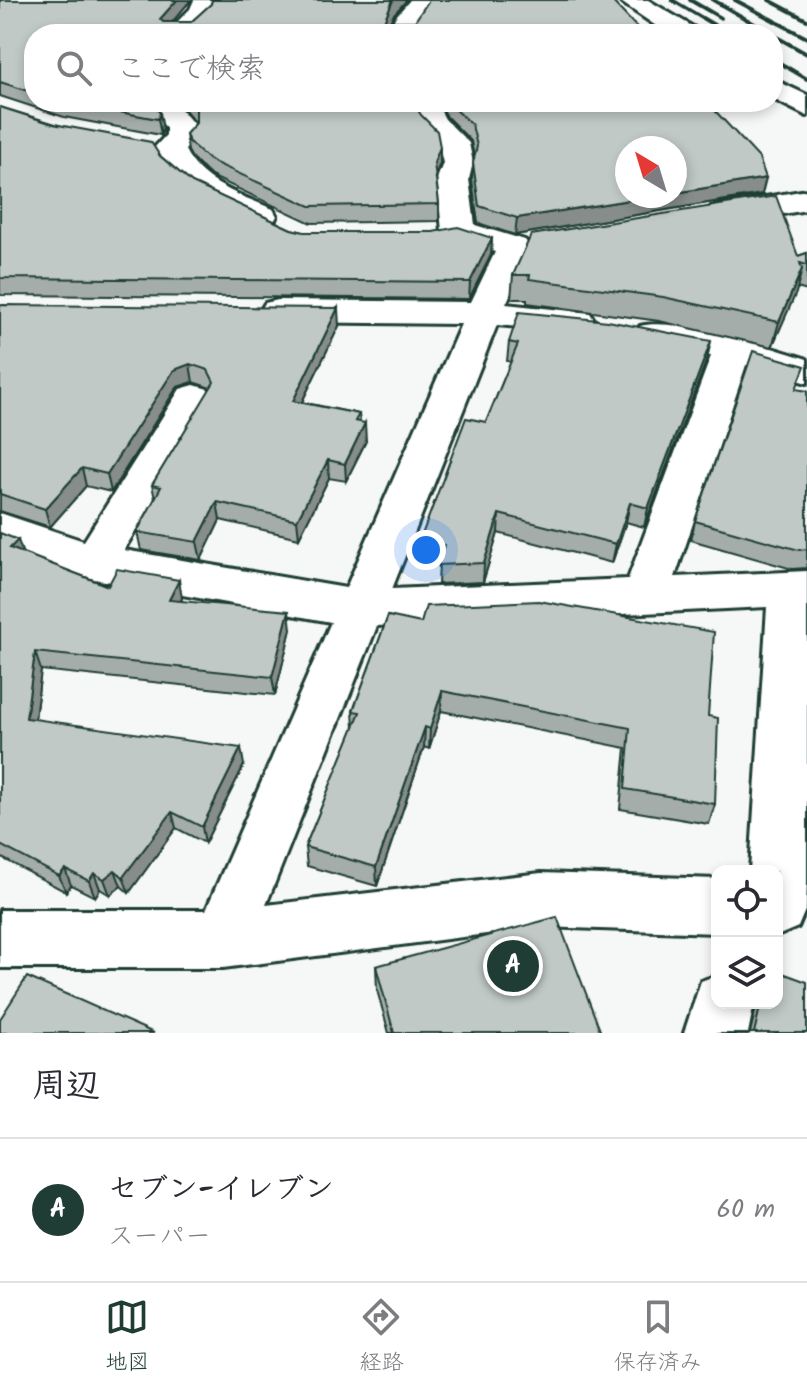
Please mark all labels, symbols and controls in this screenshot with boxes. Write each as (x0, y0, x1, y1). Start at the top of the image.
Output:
search box (24, 24, 783, 112)
icon: search (52, 46, 96, 90)
text: ここで検索 (116, 46, 266, 94)
north arrow (615, 136, 687, 208)
your location (406, 530, 446, 570)
map controls (711, 865, 783, 1009)
button: locate (711, 865, 783, 937)
pin: A (487, 936, 539, 996)
button: layers (711, 937, 783, 1009)
text: 周辺 (32, 1060, 100, 1114)
text: セブン-イレブン (108, 1166, 334, 1214)
text: A (50, 1189, 66, 1231)
text: 60 m (716, 1189, 775, 1231)
text: スーパー (108, 1216, 211, 1258)
tab: 地図 (105, 1295, 149, 1381)
tab: 経路 (359, 1295, 404, 1381)
tab: 保存済み (614, 1295, 702, 1381)

